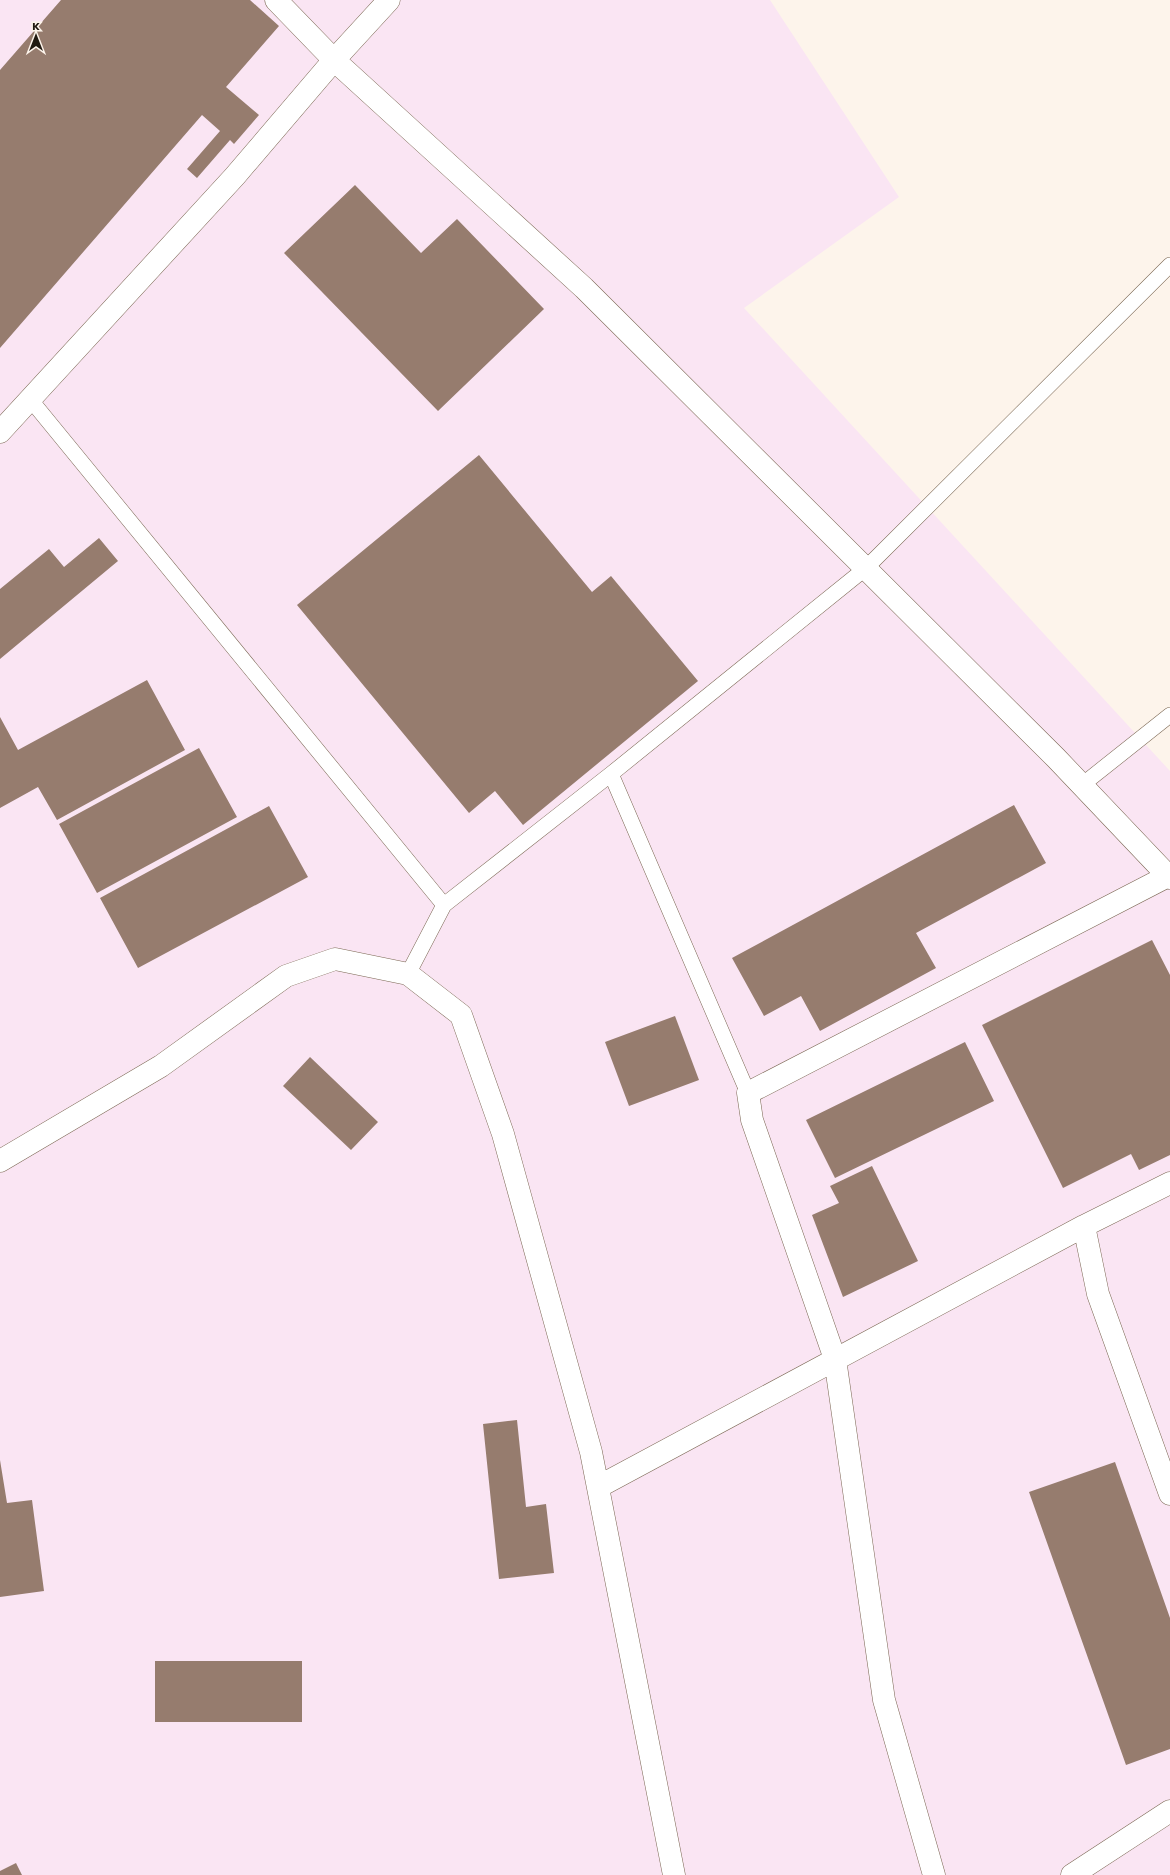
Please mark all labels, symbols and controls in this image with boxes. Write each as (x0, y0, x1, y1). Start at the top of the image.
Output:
north arrow (16, 16, 56, 56)
text: K (32, 18, 40, 34)

